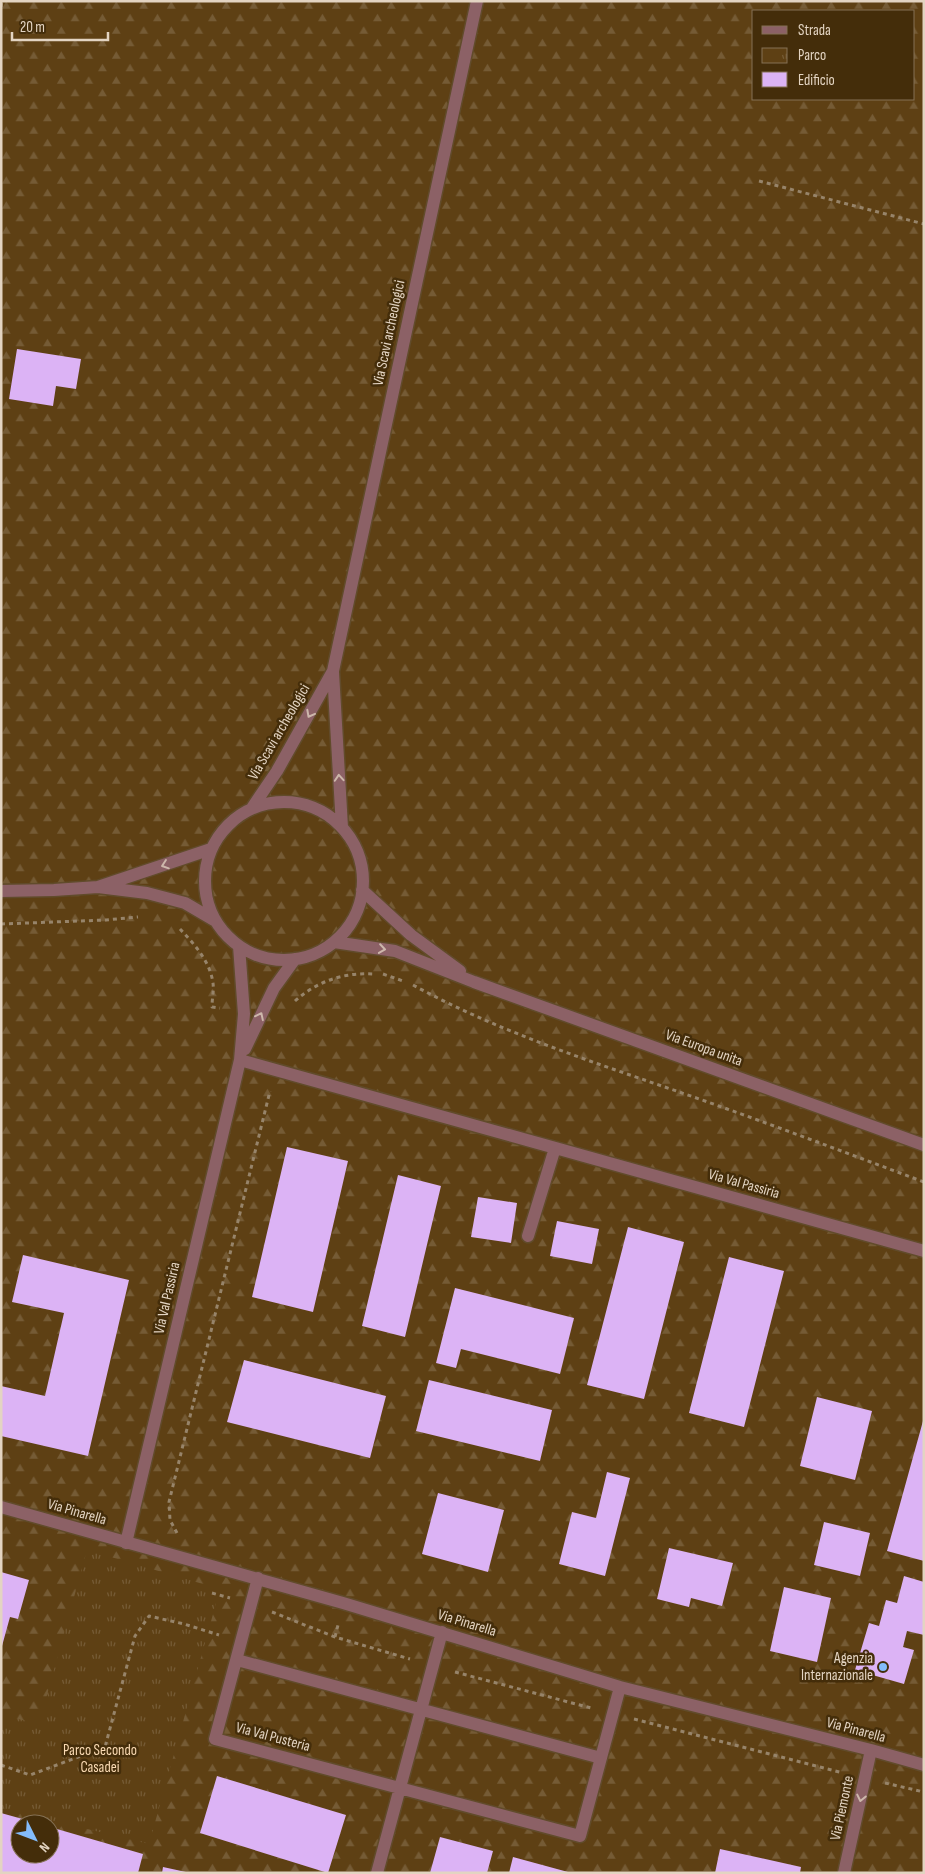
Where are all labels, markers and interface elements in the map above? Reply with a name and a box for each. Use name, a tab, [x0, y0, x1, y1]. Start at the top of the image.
scale bar	[12, 10, 109, 42]
legend	[752, 10, 915, 100]
text: 20 m	[20, 18, 45, 37]
text: Strada	[798, 21, 831, 40]
text: Parco	[798, 46, 826, 65]
text: Edificio	[798, 71, 835, 90]
street label: Via Scavi archeologici	[369, 278, 410, 388]
street label: Via Scavi archeologici	[244, 680, 314, 783]
one-way arrow	[306, 709, 316, 718]
one-way arrow	[334, 774, 345, 782]
one-way arrow	[161, 859, 169, 869]
one-way arrow	[379, 943, 387, 954]
one-way arrow	[253, 1012, 263, 1021]
street label: Via Europa unita	[663, 1025, 745, 1071]
street label: Via Val Passiria	[706, 1165, 782, 1203]
street label: Via Val Passiria	[150, 1260, 185, 1336]
street label: Via Pinarella	[45, 1495, 109, 1530]
street label: Via Pinarella	[435, 1605, 499, 1641]
place label: Agenzia Internazionale	[801, 1649, 873, 1685]
marker: Agenzia Internazionale	[877, 1661, 889, 1673]
street label: Via Pinarella	[824, 1713, 888, 1747]
street label: Via Val Pusteria	[234, 1718, 313, 1756]
park label: Parco Secondo Casadei	[63, 1741, 137, 1777]
street label: Via Piemonte	[826, 1774, 858, 1842]
one-way arrow	[856, 1793, 866, 1802]
north arrow	[10, 1814, 60, 1864]
text: N	[35, 1839, 53, 1856]

